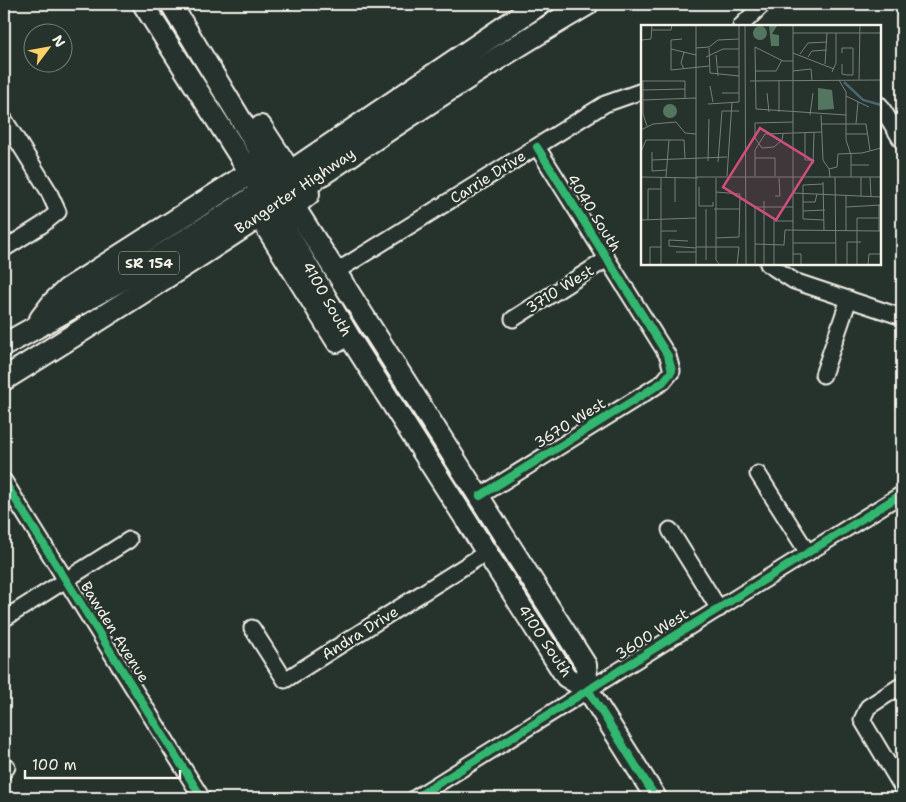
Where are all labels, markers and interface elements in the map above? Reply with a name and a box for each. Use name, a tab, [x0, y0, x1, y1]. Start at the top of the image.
north arrow	[22, 22, 72, 72]
inset map	[641, 25, 881, 265]
text: N	[48, 32, 70, 51]
street label: Bangerter Highway	[231, 143, 359, 239]
street label: Carrie Drive	[446, 146, 530, 208]
street label: 4040 South	[562, 170, 626, 256]
road number: SR 154	[119, 252, 179, 274]
street label: 4100 South	[298, 258, 356, 340]
street label: 3710 West	[522, 260, 598, 318]
street label: 3670 West	[531, 393, 609, 453]
street label: Bawden Avenue	[76, 578, 154, 686]
street label: 4100 South	[513, 601, 577, 681]
street label: Andra Drive	[318, 602, 402, 664]
street label: 3600 West	[612, 604, 692, 664]
scale bar	[25, 747, 180, 779]
text: 100 m	[32, 755, 77, 775]

